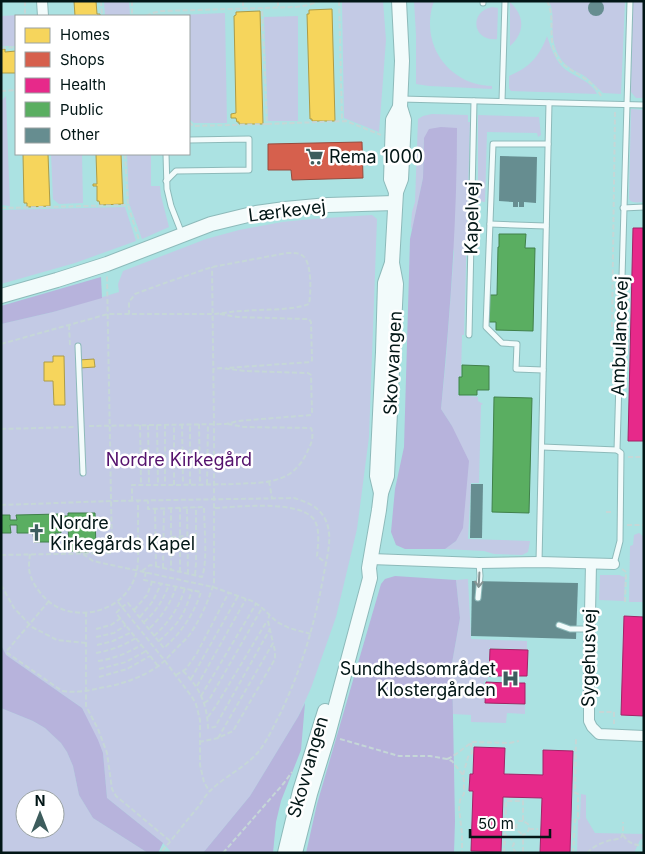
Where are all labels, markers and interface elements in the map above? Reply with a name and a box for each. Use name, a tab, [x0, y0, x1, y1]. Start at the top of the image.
legend	[15, 15, 190, 155]
text: Homes	[60, 25, 110, 44]
text: Shops	[60, 50, 105, 69]
text: Health	[60, 75, 106, 94]
text: Public	[60, 100, 103, 119]
text: Other	[60, 125, 100, 144]
place label: Rema 1000	[329, 146, 423, 167]
supermarket icon: Rema 1000	[305, 147, 325, 167]
street label: Kapelvej	[460, 181, 483, 255]
street label: Lærkevej	[247, 195, 327, 226]
street label: Ambulancevej	[607, 276, 632, 396]
street label: Skovvangen	[379, 310, 406, 416]
park label: Nordre Kirkegård	[106, 449, 252, 470]
place label: Nordre Kirkegårds Kapel	[50, 512, 195, 554]
church icon: Nordre Kirkegårds Kapel	[26, 523, 46, 543]
one-way arrow	[475, 572, 484, 588]
street label: Sygehusvej	[577, 609, 600, 707]
place label: Sundhedsområdet Klostergården	[340, 658, 496, 700]
hospital icon: Sundhedsområdet Klostergården	[500, 669, 520, 689]
street label: Skovvangen	[283, 714, 332, 820]
north arrow	[15, 789, 65, 839]
text: N	[35, 792, 45, 809]
scale bar	[470, 806, 550, 838]
text: 50 m	[478, 814, 514, 833]

